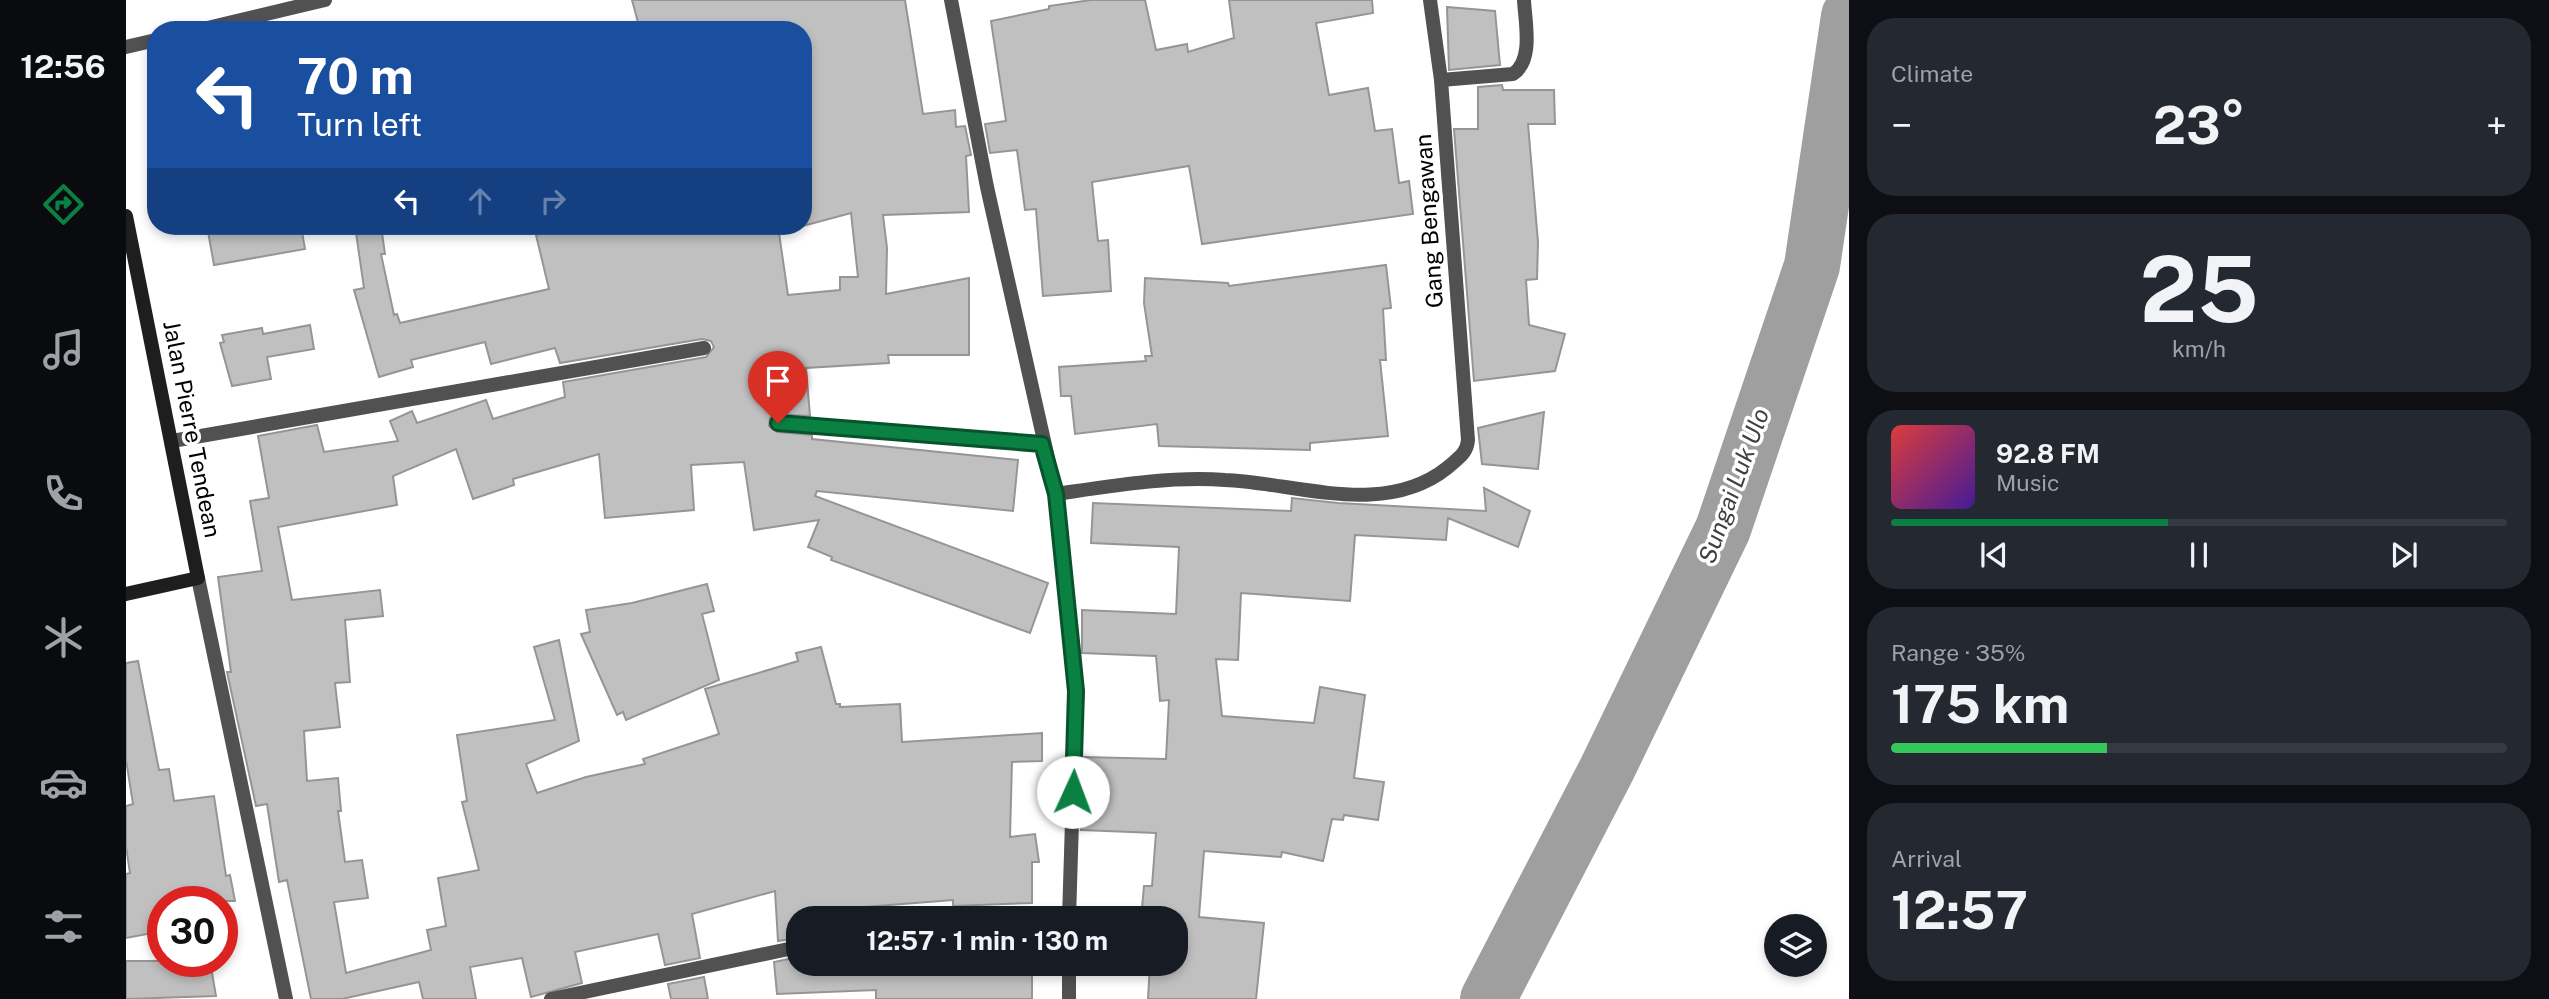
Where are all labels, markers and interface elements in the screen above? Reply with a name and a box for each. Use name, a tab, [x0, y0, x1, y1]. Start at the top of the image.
text: 70 m	[297, 47, 414, 105]
text: 12:56	[20, 48, 106, 85]
icon: left	[182, 49, 273, 140]
text: Climate	[1891, 60, 1973, 87]
text: 23°	[2153, 95, 2245, 156]
text: −	[1891, 103, 1912, 148]
text: +	[2486, 103, 2507, 148]
text: Turn left	[297, 106, 422, 143]
street label: Gang Bengawan	[1409, 133, 1448, 309]
icon: directions	[39, 180, 88, 229]
icon: left	[388, 182, 426, 220]
icon: ahead	[461, 182, 499, 220]
icon: right	[534, 182, 572, 220]
text: 25	[2139, 236, 2259, 342]
street label: Jalan Pierre Tendean	[158, 318, 227, 540]
icon: music	[39, 325, 88, 374]
text: km/h	[2172, 335, 2226, 362]
pin	[748, 351, 808, 423]
icon: arrive	[759, 362, 797, 400]
water label: Sungai Luk Ulo	[1692, 404, 1774, 567]
text: 92.8 FM	[1996, 438, 2100, 469]
icon: phone	[39, 469, 88, 518]
text: Music	[1996, 469, 2060, 496]
icon: previous	[1975, 536, 2013, 574]
icon: pause	[2180, 536, 2218, 574]
icon: next	[2385, 536, 2423, 574]
icon: climate	[39, 613, 88, 662]
text: Range · 35%	[1891, 639, 2025, 666]
text: 175 km	[1891, 674, 2069, 735]
position arrow	[1036, 755, 1110, 829]
icon: car	[39, 758, 88, 807]
text: Arrival	[1891, 845, 1962, 872]
text: 12:57	[1891, 880, 2028, 941]
speed limit sign: 30	[147, 886, 238, 977]
icon: filters	[39, 902, 88, 951]
map controls	[1764, 914, 1827, 977]
button: layers	[1764, 914, 1827, 977]
text: 12:57 · 1 min · 130 m	[866, 925, 1108, 956]

